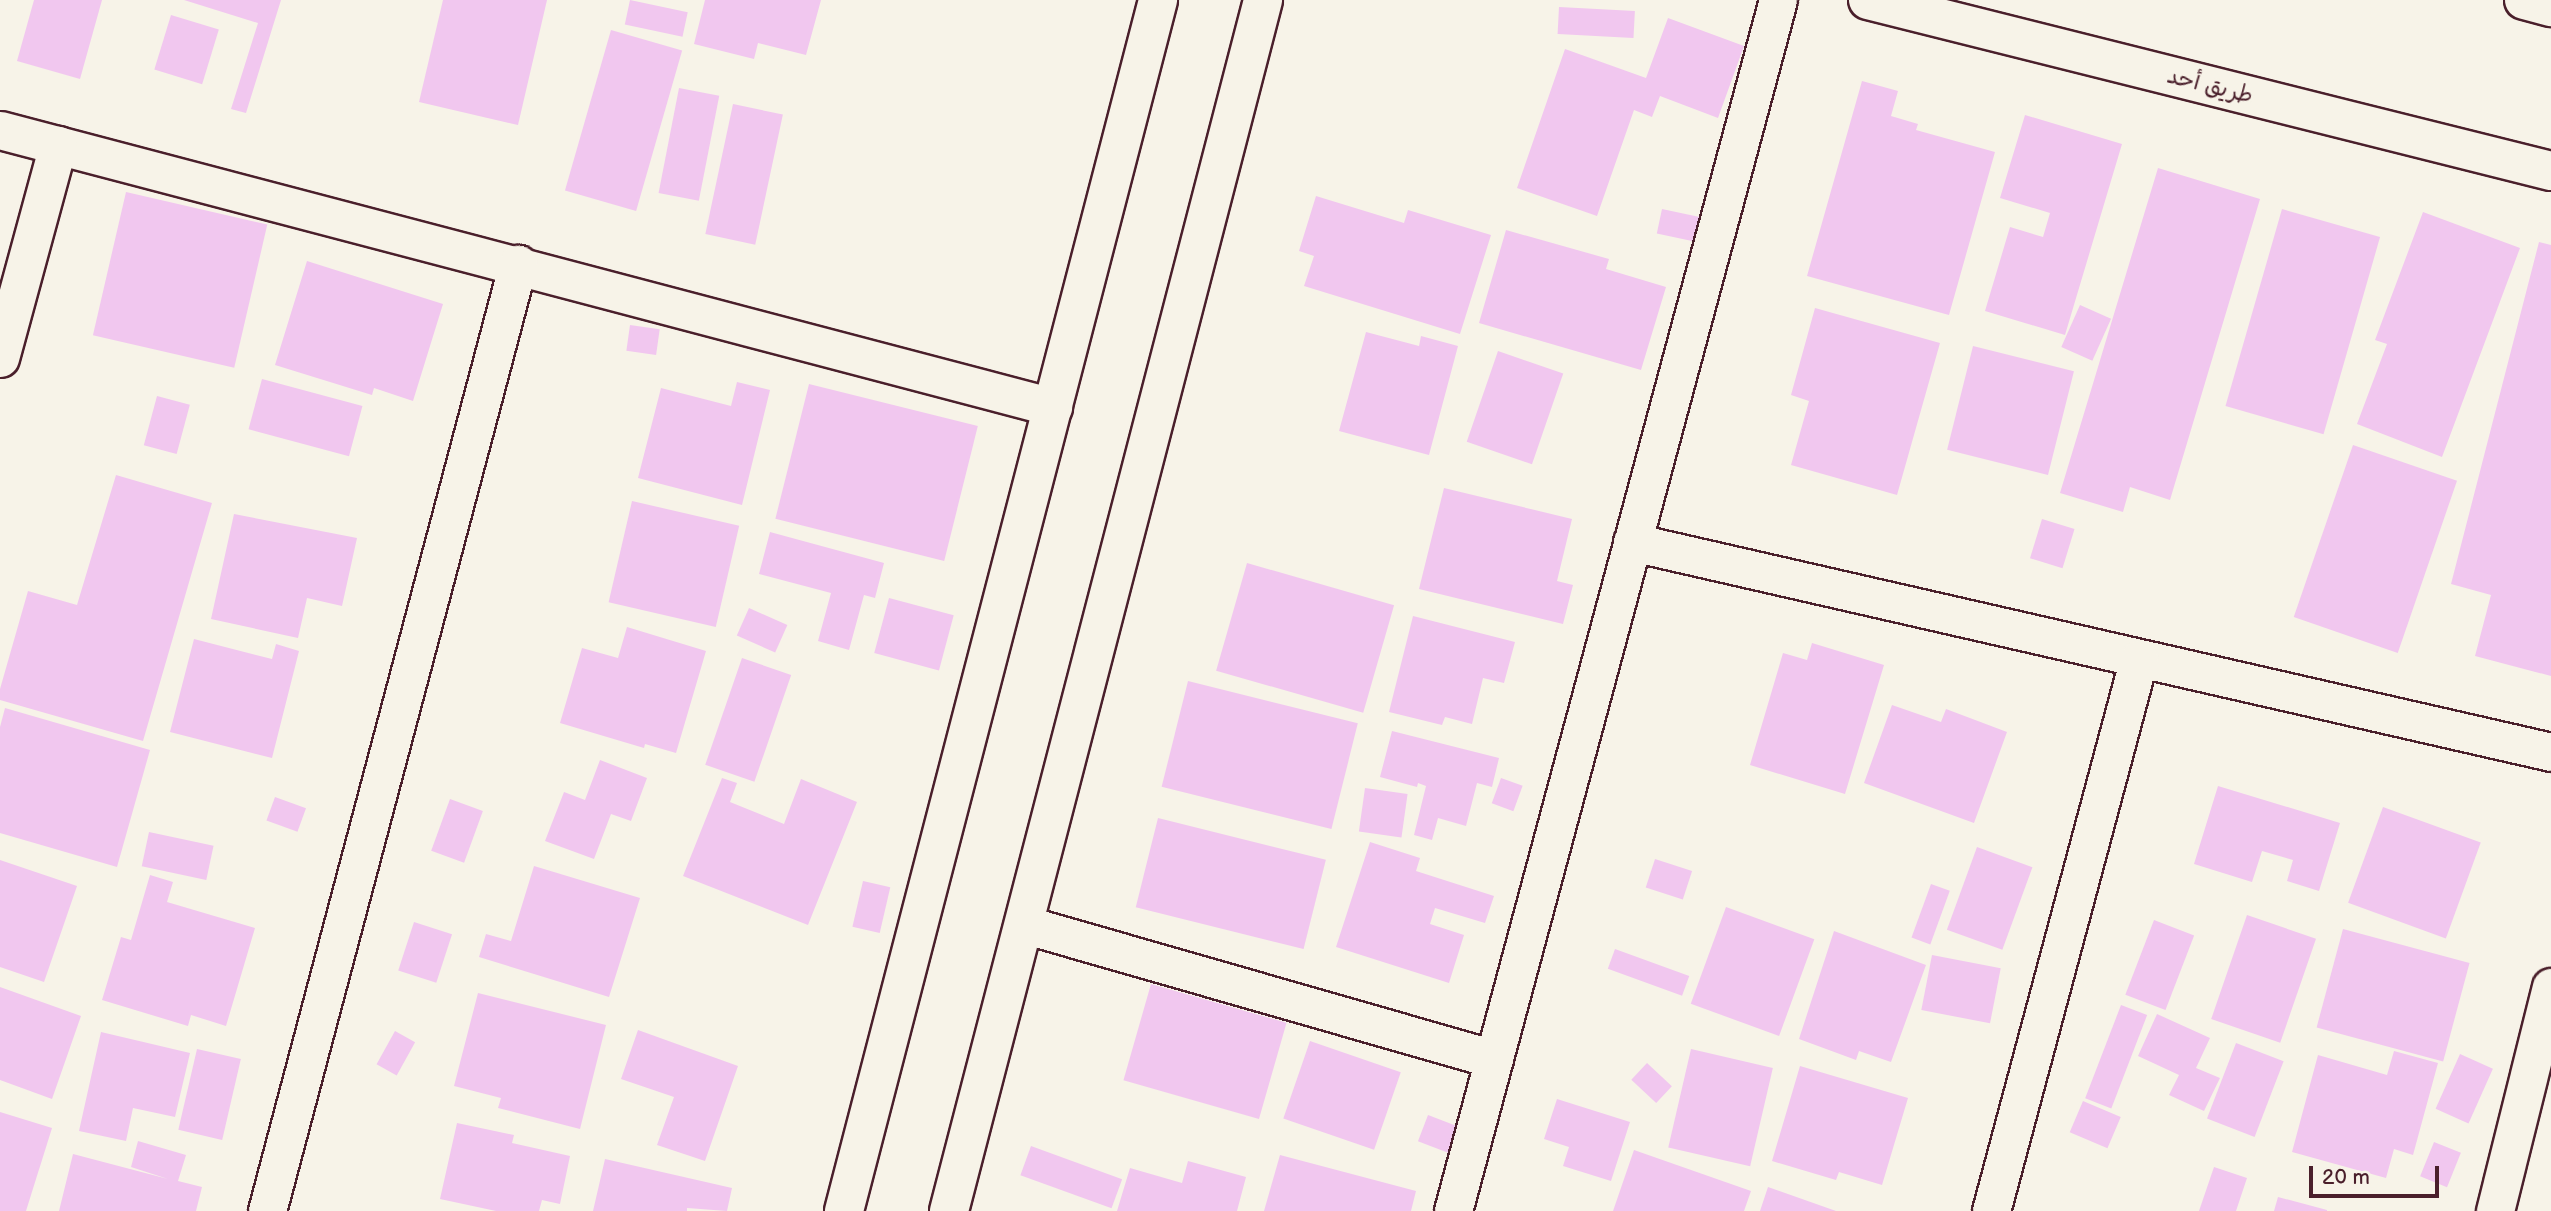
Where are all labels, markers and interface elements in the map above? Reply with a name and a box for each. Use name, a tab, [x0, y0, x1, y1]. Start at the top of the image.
street label: طريق أحد	[2164, 62, 2256, 110]
scale bar	[2313, 1152, 2442, 1196]
text: 20 m	[2322, 1165, 2370, 1190]

